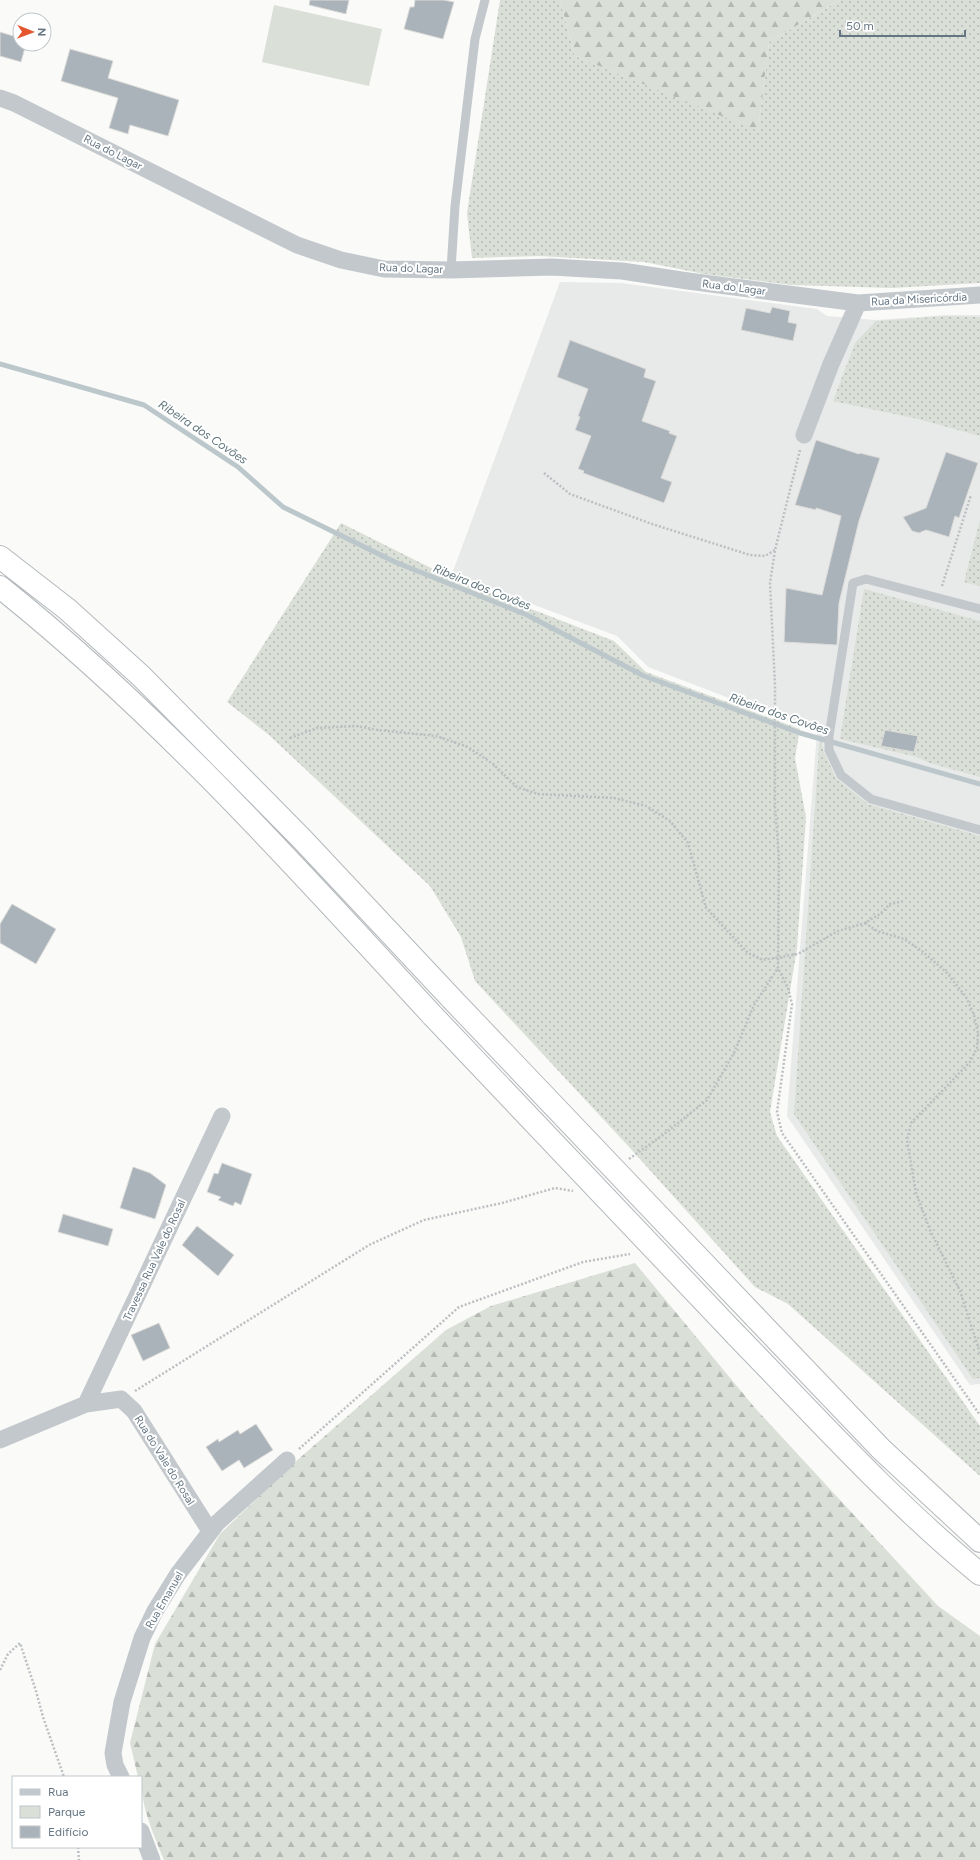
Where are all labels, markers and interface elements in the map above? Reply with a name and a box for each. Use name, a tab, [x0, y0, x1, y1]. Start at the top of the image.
north arrow	[12, 12, 52, 52]
scale bar	[840, 12, 965, 38]
text: 50 m	[846, 19, 874, 33]
text: N	[35, 28, 48, 37]
street label: Rua do Lagar	[81, 132, 144, 173]
street label: Rua do Lagar	[379, 261, 443, 276]
street label: Rua do Lagar	[701, 277, 767, 298]
street label: Rua da Misericórdia	[871, 290, 967, 309]
water label: Ribeira dos Covões	[156, 397, 250, 467]
water label: Ribeira dos Covões	[431, 561, 533, 613]
water label: Ribeira dos Covões	[727, 690, 831, 738]
street label: Travessa Rua Vale do Rosal	[121, 1198, 188, 1323]
street label: Rua do Vale do Rosal	[132, 1413, 197, 1507]
street label: Rua Emanuel	[143, 1569, 186, 1631]
legend	[12, 1776, 142, 1848]
text: Rua	[48, 1785, 68, 1799]
text: Parque	[48, 1805, 86, 1819]
text: Edifício	[48, 1825, 88, 1839]

